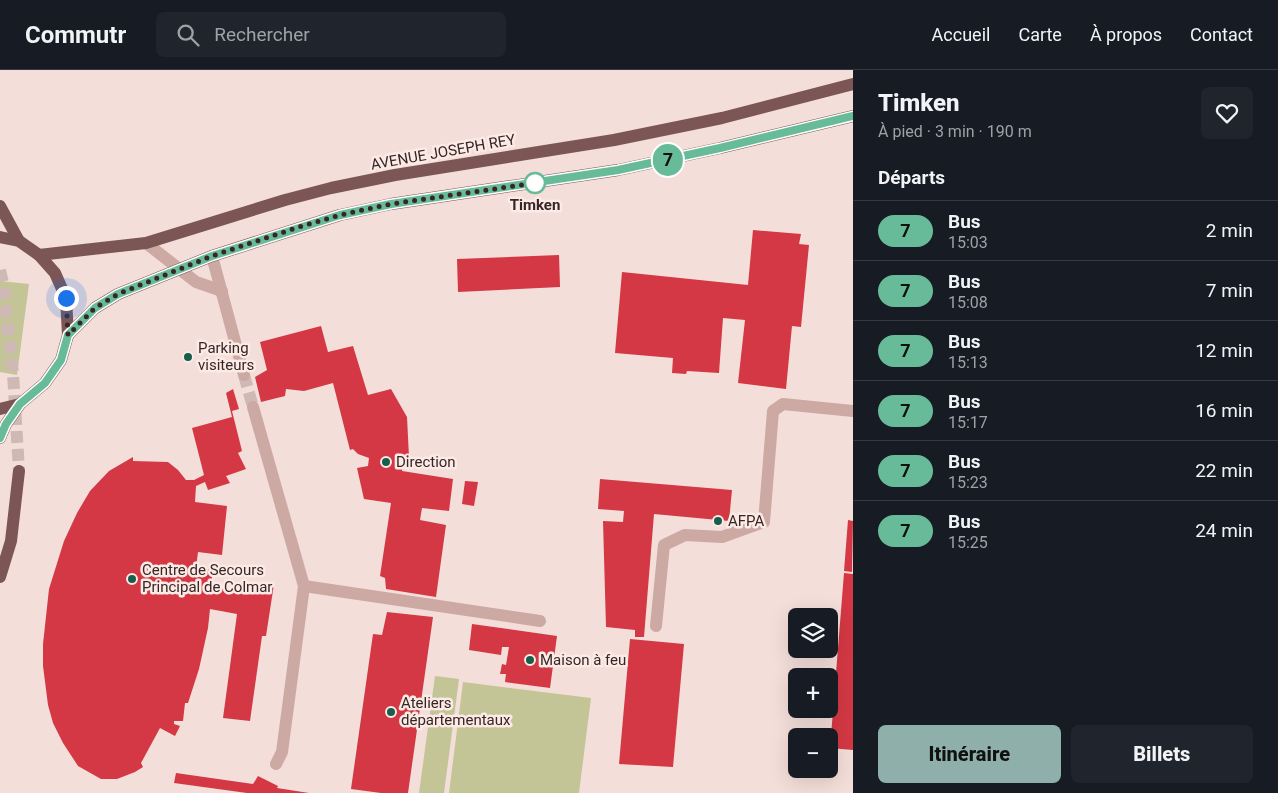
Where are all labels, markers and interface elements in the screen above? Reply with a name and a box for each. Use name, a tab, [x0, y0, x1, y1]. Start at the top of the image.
search box	[156, 12, 506, 57]
text: Commutr	[25, 21, 126, 49]
icon: search	[174, 21, 202, 49]
text: Rechercher	[214, 23, 310, 46]
text: Accueil	[932, 24, 990, 45]
text: Carte	[1018, 24, 1062, 45]
text: À propos	[1090, 24, 1162, 45]
text: Contact	[1190, 24, 1253, 45]
button: heart	[1201, 87, 1253, 139]
text: Timken	[878, 89, 959, 117]
text: À pied · 3 min · 190 m	[878, 122, 1032, 141]
street label: AVENUE JOSEPH REY	[369, 130, 517, 174]
line badge: 7	[652, 144, 684, 176]
text: 7	[663, 149, 673, 170]
text: Départs	[878, 166, 945, 189]
marker: Timken	[524, 172, 546, 194]
place label: Timken	[510, 196, 560, 214]
text: Bus	[948, 210, 981, 233]
text: 2 min	[1206, 219, 1253, 242]
text: 7	[900, 220, 911, 241]
text: 15:03	[948, 233, 988, 252]
text: Bus	[948, 270, 981, 293]
text: 7 min	[1206, 279, 1253, 302]
text: 7	[900, 280, 911, 301]
your location	[54, 286, 79, 311]
text: 15:08	[948, 293, 988, 312]
text: Bus	[948, 330, 981, 353]
place label: Parking visiteurs	[198, 339, 254, 374]
text: 12 min	[1195, 339, 1253, 362]
text: 7	[900, 340, 911, 361]
marker: Parking visiteurs	[182, 351, 194, 363]
text: 15:13	[948, 353, 988, 372]
text: Bus	[948, 390, 981, 413]
text: 16 min	[1195, 399, 1253, 422]
text: 7	[900, 400, 911, 421]
text: 15:17	[948, 413, 988, 432]
text: Bus	[948, 450, 981, 473]
place label: Direction	[396, 453, 456, 471]
marker: Direction	[380, 456, 392, 468]
text: 22 min	[1195, 459, 1253, 482]
text: 7	[900, 460, 911, 481]
text: 15:23	[948, 473, 988, 492]
text: Bus	[948, 510, 981, 533]
place label: AFPA	[728, 512, 765, 530]
marker: AFPA	[712, 515, 724, 527]
text: 24 min	[1195, 519, 1253, 542]
text: 7	[900, 520, 911, 541]
text: 15:25	[948, 533, 988, 552]
place label: Centre de Secours Principal de Colmar	[142, 561, 272, 596]
marker: Centre de Secours Principal de Colmar	[126, 573, 138, 585]
map controls	[788, 608, 838, 778]
button: layers	[788, 608, 838, 658]
place label: Maison à feu	[540, 651, 626, 669]
marker: Maison à feu	[524, 654, 536, 666]
button: +	[788, 668, 838, 718]
place label: Ateliers départementaux	[401, 694, 511, 729]
marker: Ateliers départementaux	[385, 706, 397, 718]
button: Itinéraire	[878, 725, 1061, 783]
button: Billets	[1071, 725, 1253, 783]
button: −	[788, 728, 838, 778]

